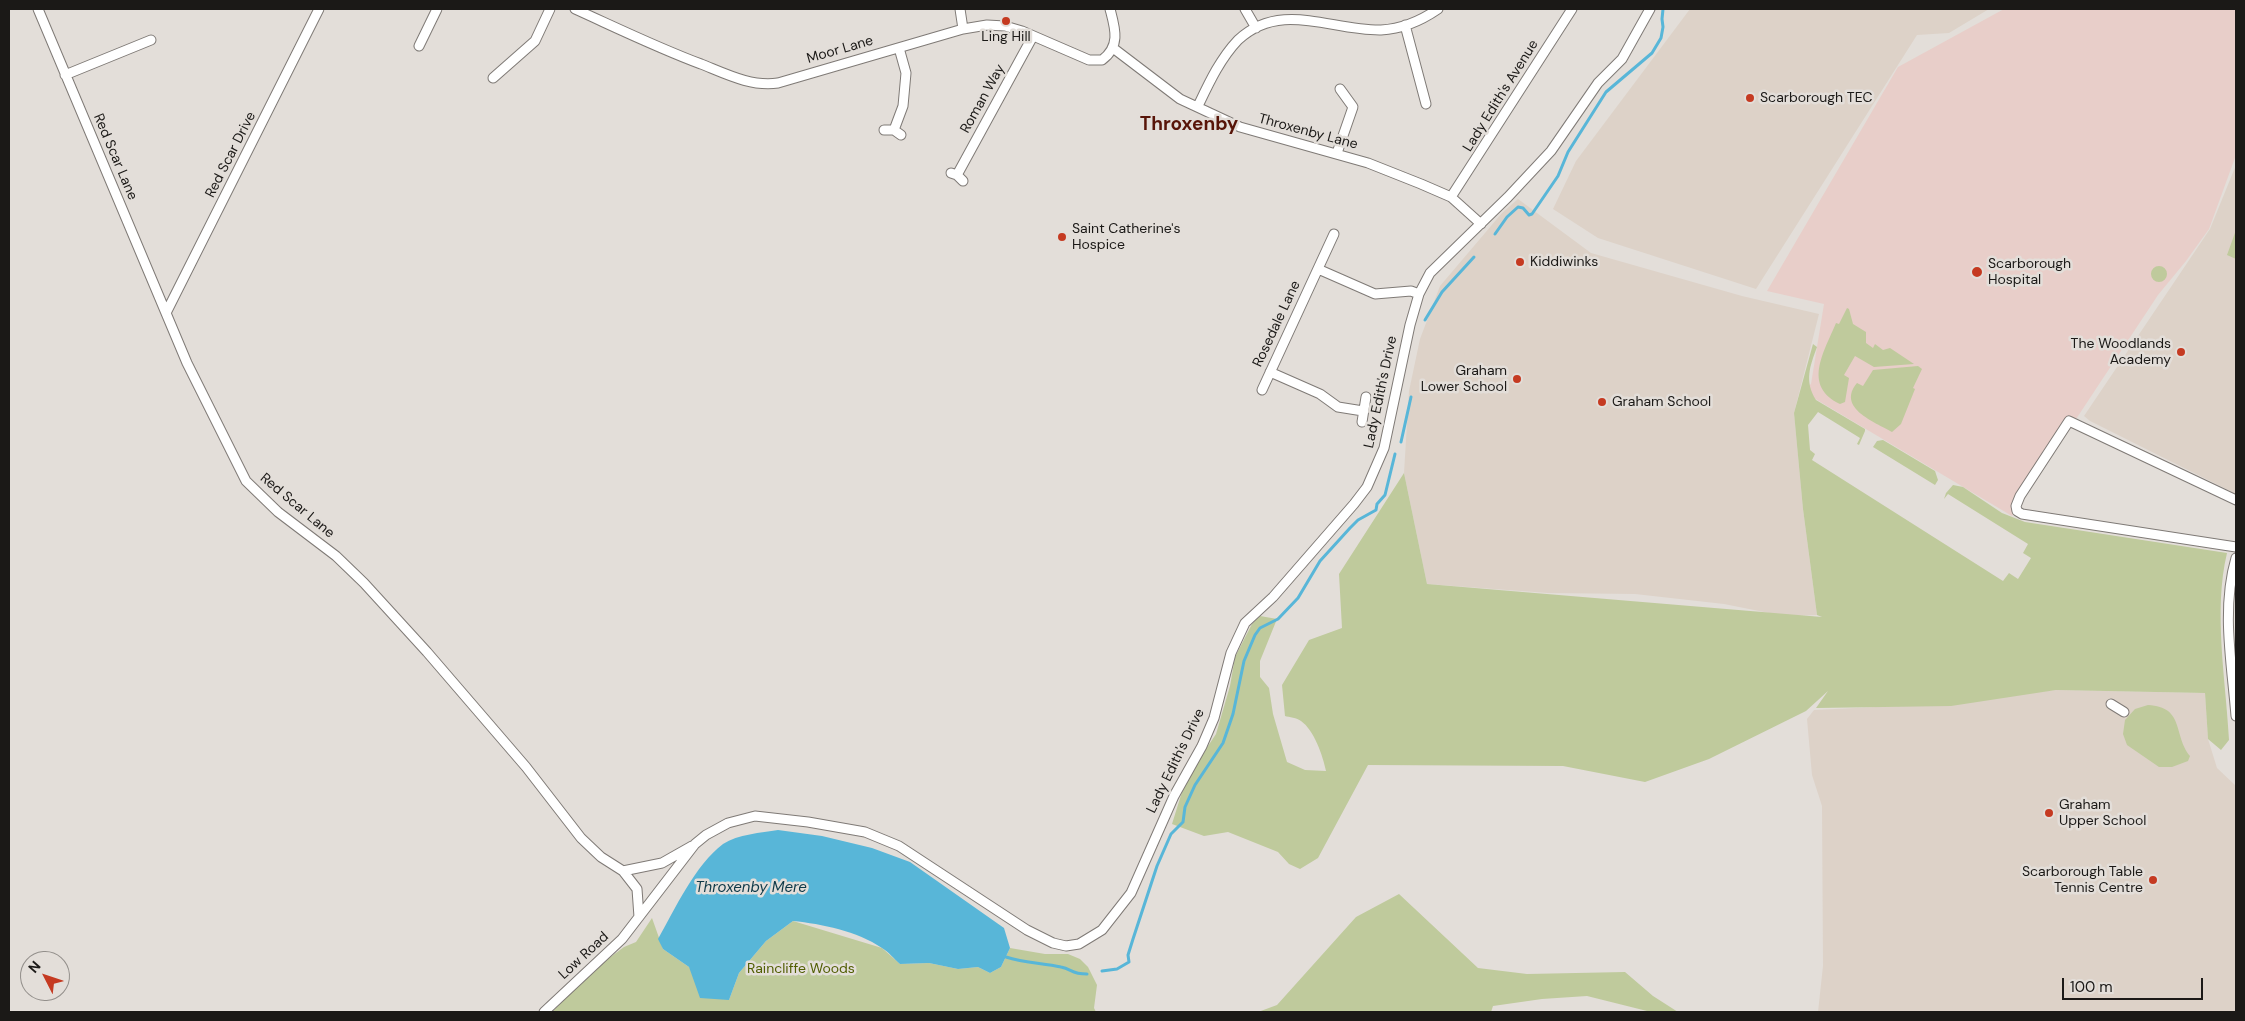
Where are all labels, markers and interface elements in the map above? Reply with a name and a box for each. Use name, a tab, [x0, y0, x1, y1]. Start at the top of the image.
marker: Ling Hill	[1000, 15, 1012, 27]
place label: Ling Hill	[981, 29, 1031, 45]
street label: Moor Lane	[805, 33, 875, 67]
street label: Lady Edith's Avenue	[1460, 37, 1542, 155]
street label: Roman Way	[957, 62, 1009, 136]
place label: Scarborough TEC	[1760, 90, 1873, 106]
marker: Scarborough TEC	[1744, 92, 1756, 104]
street label: Red Scar Drive	[202, 109, 260, 201]
street label: Red Scar Lane	[89, 111, 141, 203]
street label: Throxenby Lane	[1256, 111, 1360, 153]
district label: Throxenby	[1140, 114, 1238, 136]
place label: Saint Catherine's Hospice	[1072, 221, 1180, 253]
marker: Saint Catherine's Hospice	[1056, 231, 1068, 243]
place label: Kiddiwinks	[1530, 254, 1598, 270]
marker: Kiddiwinks	[1514, 256, 1526, 268]
place label: Scarborough Hospital	[1988, 256, 2071, 288]
marker: Scarborough Hospital	[1970, 265, 1984, 279]
street label: Rosedale Lane	[1250, 278, 1304, 370]
street label: Lady Edith's Drive	[1361, 334, 1401, 450]
place label: The Woodlands Academy	[2071, 336, 2171, 368]
marker: The Woodlands Academy	[2175, 346, 2187, 358]
place label: Graham Lower School	[1421, 363, 1507, 396]
marker: Graham Lower School	[1511, 373, 1523, 385]
place label: Graham School	[1612, 394, 1711, 410]
marker: Graham School	[1596, 396, 1608, 408]
street label: Red Scar Lane	[256, 470, 338, 542]
street label: Lady Edith's Drive	[1143, 706, 1209, 816]
place label: Graham Upper School	[2059, 797, 2146, 830]
marker: Graham Upper School	[2043, 807, 2055, 819]
place label: Scarborough Table Tennis Centre	[2022, 864, 2143, 896]
marker: Scarborough Table Tennis Centre	[2147, 874, 2159, 886]
water label: Throxenby Mere	[695, 879, 807, 897]
street label: Low Road	[556, 929, 612, 983]
north arrow	[20, 951, 70, 1001]
text: N	[24, 957, 45, 977]
park label: Raincliffe Woods	[747, 961, 855, 977]
scale bar	[2065, 968, 2206, 1000]
text: 100 m	[2070, 977, 2113, 997]

